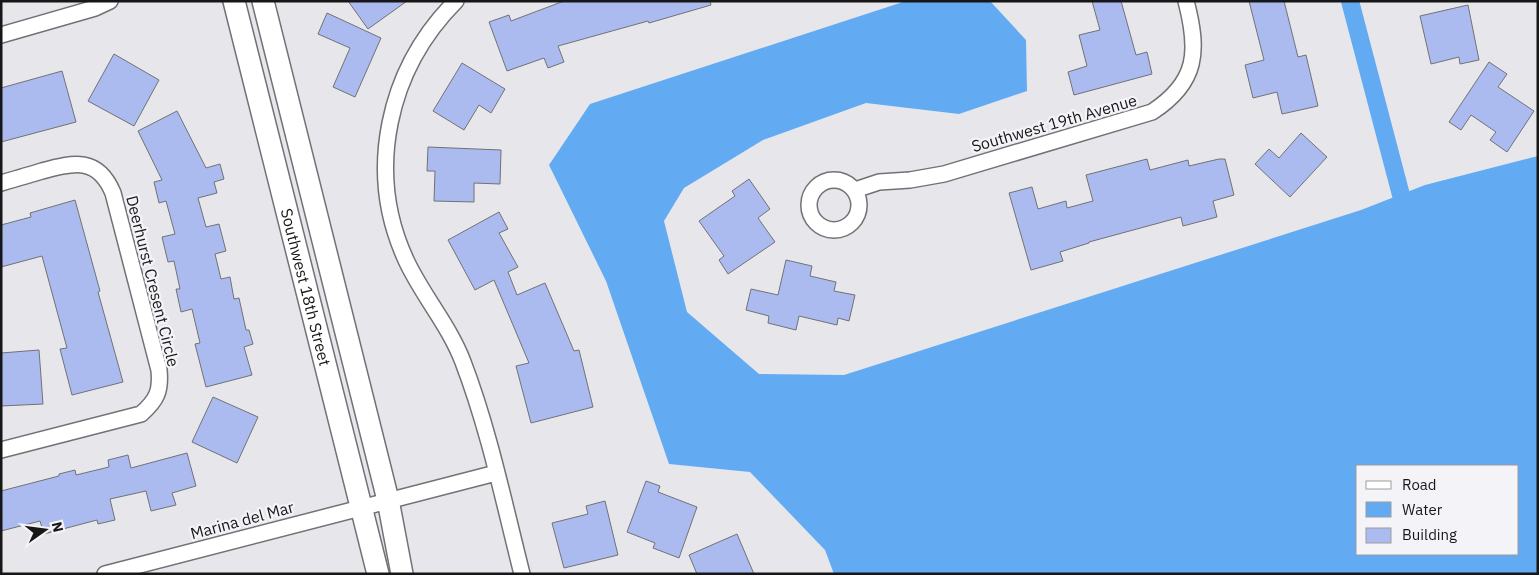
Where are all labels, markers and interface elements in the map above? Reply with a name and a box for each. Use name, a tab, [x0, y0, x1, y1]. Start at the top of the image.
street label: Southwest 19th Avenue	[969, 90, 1139, 156]
street label: Deerhurst Cresent Circle	[122, 193, 184, 369]
street label: Southwest 18th Street	[276, 206, 335, 368]
legend	[1356, 465, 1519, 555]
text: Road	[1402, 475, 1437, 494]
street label: Marina del Mar	[188, 497, 296, 543]
text: Water	[1402, 500, 1443, 519]
north arrow	[20, 505, 70, 555]
text: N	[48, 520, 68, 534]
text: Building	[1402, 525, 1457, 544]

